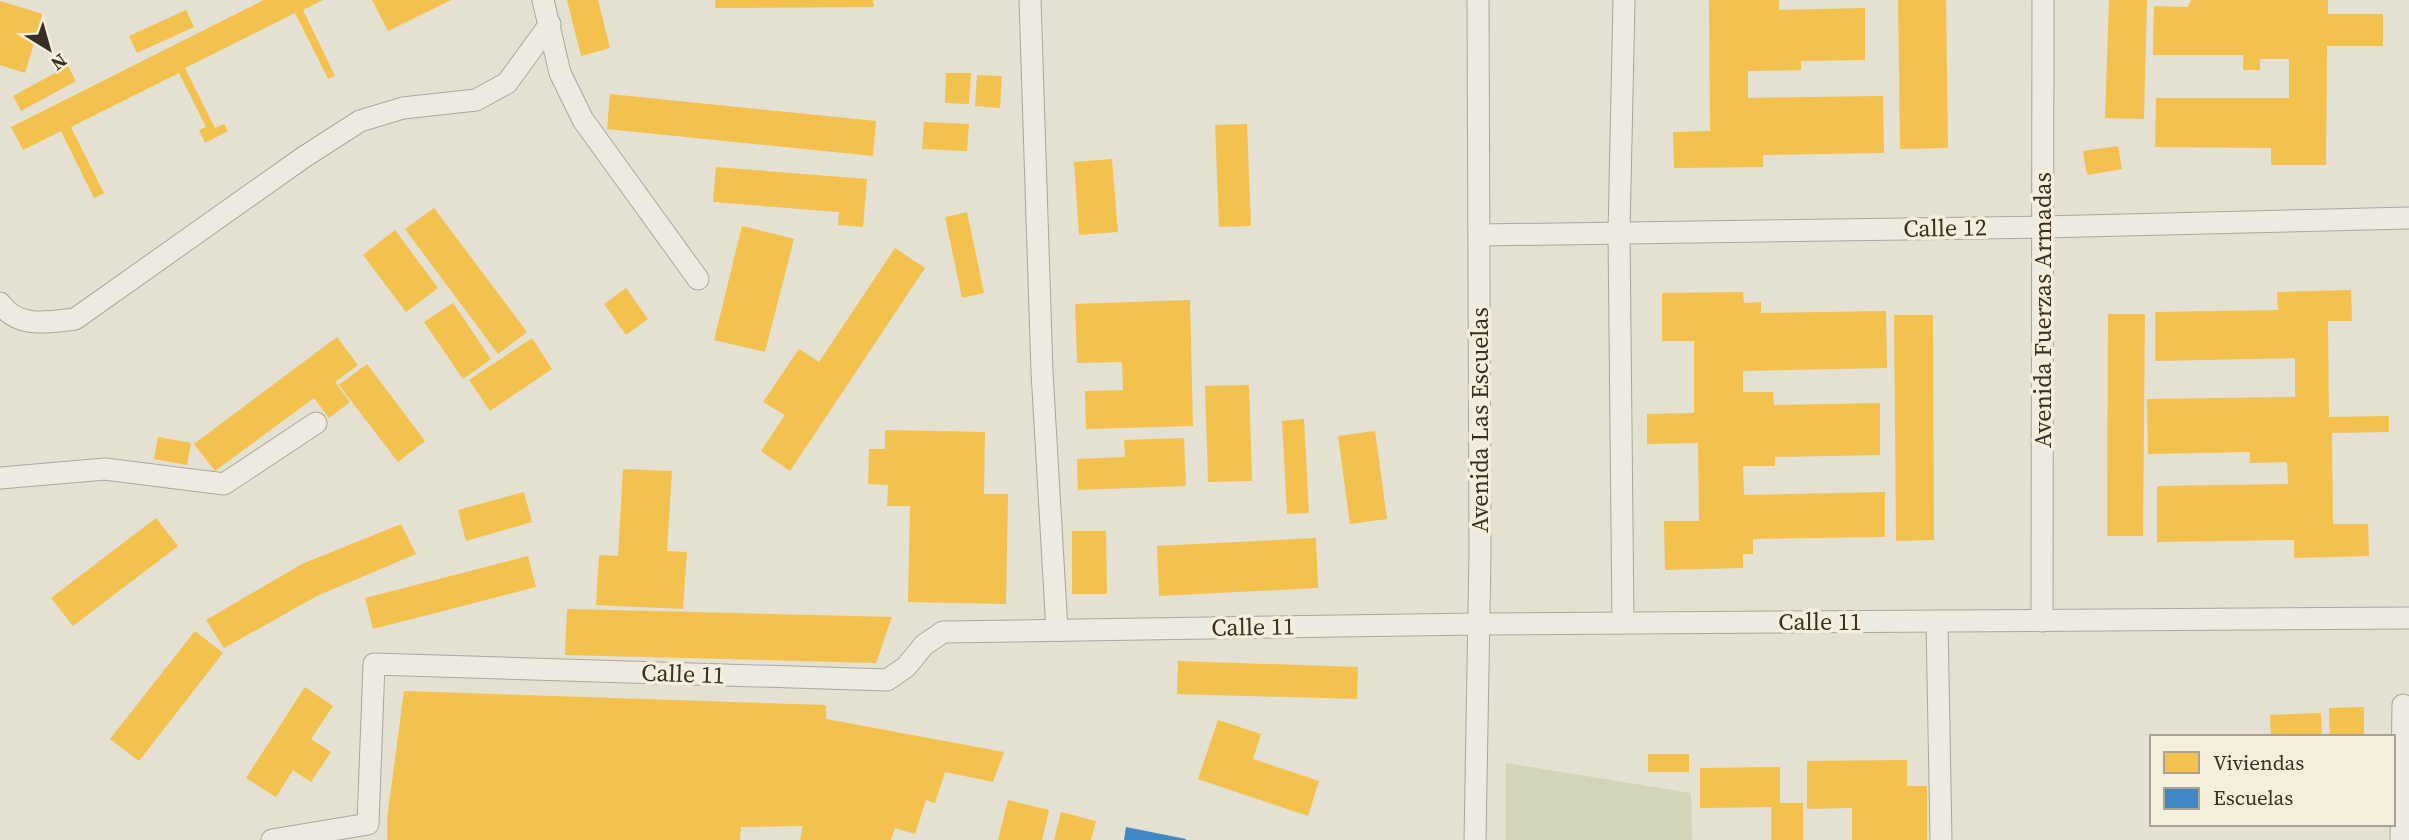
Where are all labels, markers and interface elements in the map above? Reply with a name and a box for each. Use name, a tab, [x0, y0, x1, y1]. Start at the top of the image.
north arrow	[14, 14, 84, 84]
text: N	[46, 48, 73, 77]
street label: Avenida Fuerzas Armadas	[2026, 172, 2059, 448]
street label: Calle 12	[1903, 210, 1987, 245]
street label: Avenida Las Escuelas	[1463, 307, 1496, 533]
street label: Calle 11	[1778, 605, 1862, 638]
street label: Calle 11	[1211, 609, 1295, 644]
street label: Calle 11	[641, 656, 725, 691]
legend	[2150, 735, 2395, 826]
text: Viviendas	[2213, 748, 2304, 777]
text: Escuelas	[2213, 783, 2293, 812]

